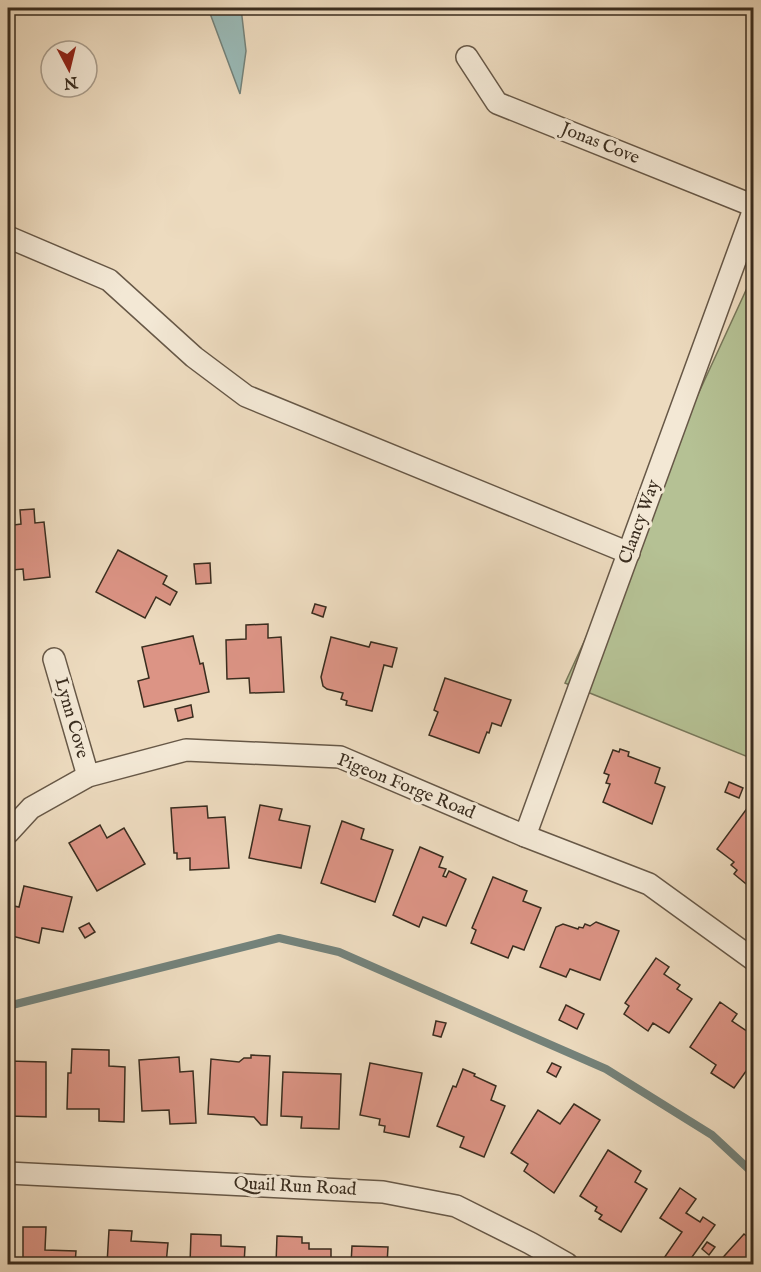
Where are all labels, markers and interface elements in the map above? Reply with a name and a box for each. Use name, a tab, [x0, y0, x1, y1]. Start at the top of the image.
north arrow	[39, 39, 99, 99]
text: N	[62, 71, 80, 93]
street label: Jonas Cove	[556, 117, 643, 170]
street label: Clancy Way	[614, 477, 666, 567]
street label: Lynn Cove	[49, 675, 93, 761]
street label: Pigeon Forge Road	[334, 749, 479, 825]
street label: Quail Run Road	[233, 1172, 357, 1202]

